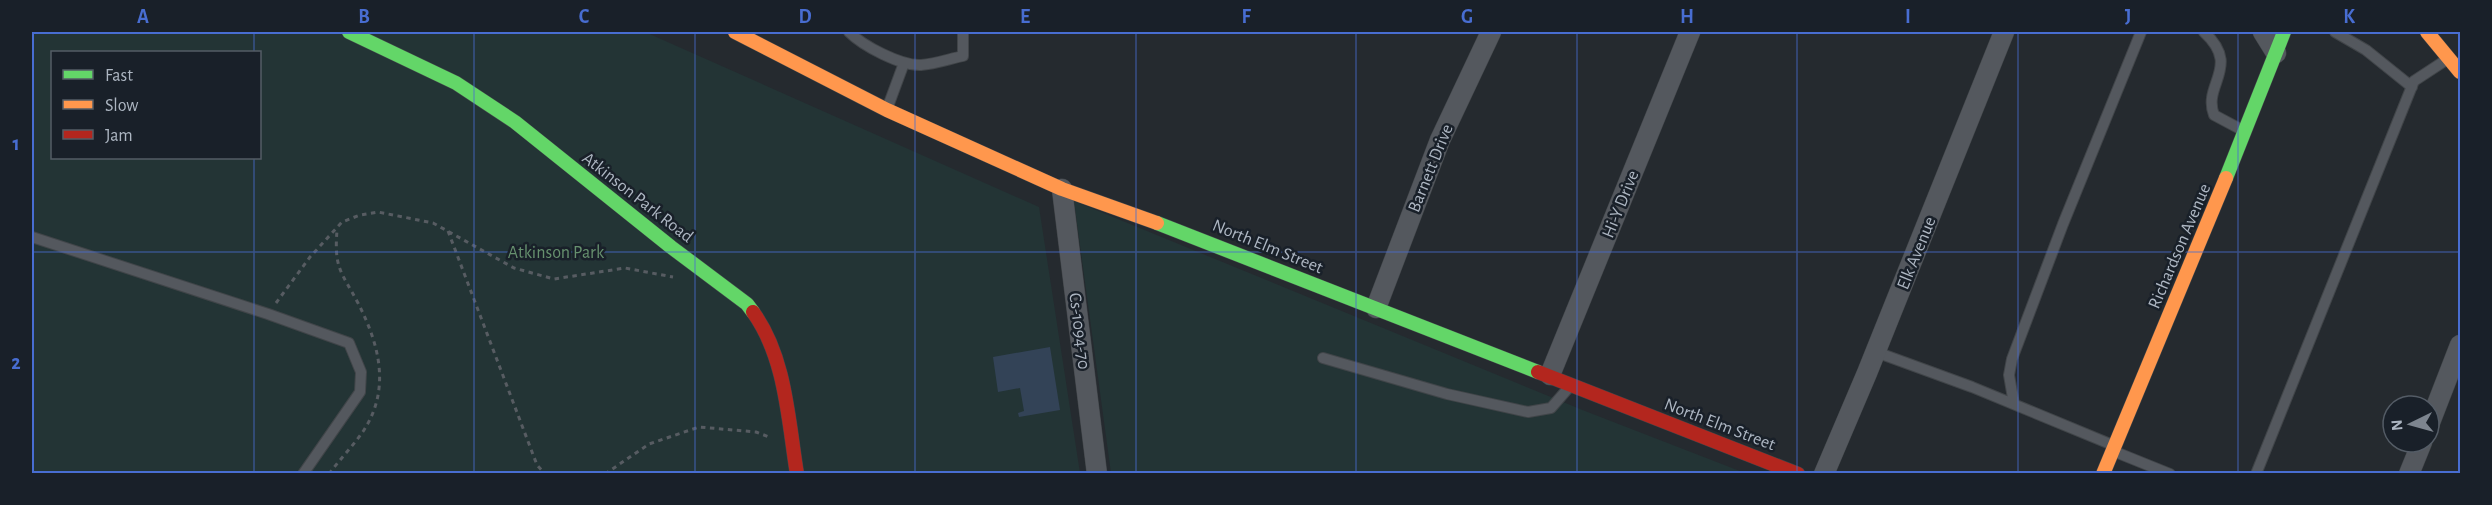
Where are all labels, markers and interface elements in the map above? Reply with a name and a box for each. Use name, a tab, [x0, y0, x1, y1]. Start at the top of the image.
text: A	[137, 7, 149, 27]
text: B	[358, 7, 370, 27]
text: C	[579, 7, 590, 27]
text: D	[798, 7, 812, 27]
text: E	[1020, 7, 1030, 27]
text: F	[1241, 7, 1251, 27]
text: G	[1461, 7, 1473, 27]
text: H	[1680, 7, 1694, 27]
text: I	[1905, 7, 1911, 27]
text: J	[2125, 7, 2131, 27]
text: K	[2343, 7, 2355, 27]
legend	[51, 51, 261, 159]
text: Fast	[105, 67, 133, 85]
text: Slow	[105, 97, 138, 115]
street label: Barnett Drive	[1405, 122, 1457, 215]
text: Jam	[105, 127, 133, 145]
text: 1	[12, 134, 20, 154]
street label: Atkinson Park Road	[579, 149, 696, 246]
street label: Hi-Y Drive	[1599, 168, 1643, 241]
street label: Richardson Avenue	[2145, 181, 2214, 312]
street label: Elk Avenue	[1894, 214, 1940, 292]
street label: North Elm Street	[1210, 217, 1326, 277]
park label: Atkinson Park	[508, 244, 605, 262]
street label: Cs-1094-70	[1065, 292, 1093, 370]
text: 2	[11, 353, 21, 373]
north arrow	[2381, 394, 2441, 454]
street label: North Elm Street	[1662, 396, 1778, 454]
text: N	[2389, 419, 2406, 431]

